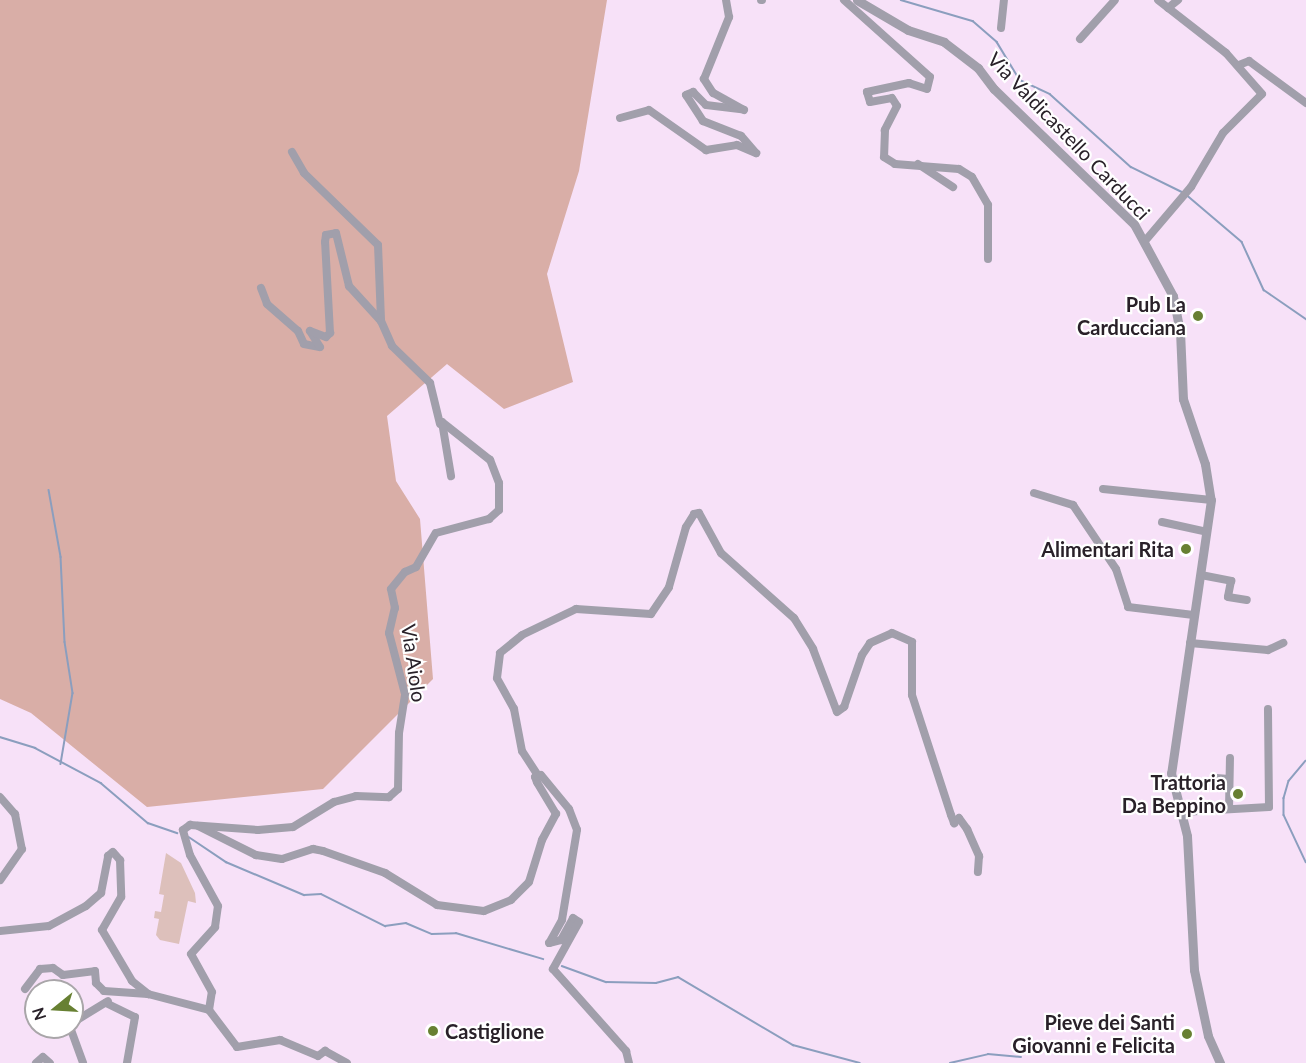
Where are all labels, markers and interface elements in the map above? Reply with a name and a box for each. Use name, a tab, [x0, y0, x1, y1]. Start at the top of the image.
street label: Via Valdicastello Carducci	[983, 47, 1155, 225]
place label: Pub La Carducciana	[1077, 292, 1186, 339]
marker: Pub La Carducciana	[1191, 309, 1205, 323]
place label: Alimentari Rita	[1041, 537, 1174, 561]
marker: Alimentari Rita	[1179, 542, 1193, 556]
street label: Via Aiolo	[397, 622, 431, 704]
place label: Trattoria Da Beppino	[1122, 771, 1226, 818]
marker: Trattoria Da Beppino	[1231, 787, 1245, 801]
north arrow	[24, 979, 84, 1039]
text: N	[27, 1005, 49, 1023]
place label: Pieve dei Santi Giovanni e Felicita	[1012, 1011, 1175, 1058]
place label: Castiglione	[445, 1019, 544, 1043]
marker: Castiglione	[426, 1024, 440, 1038]
marker: Pieve dei Santi Giovanni e Felicita	[1180, 1027, 1194, 1041]

